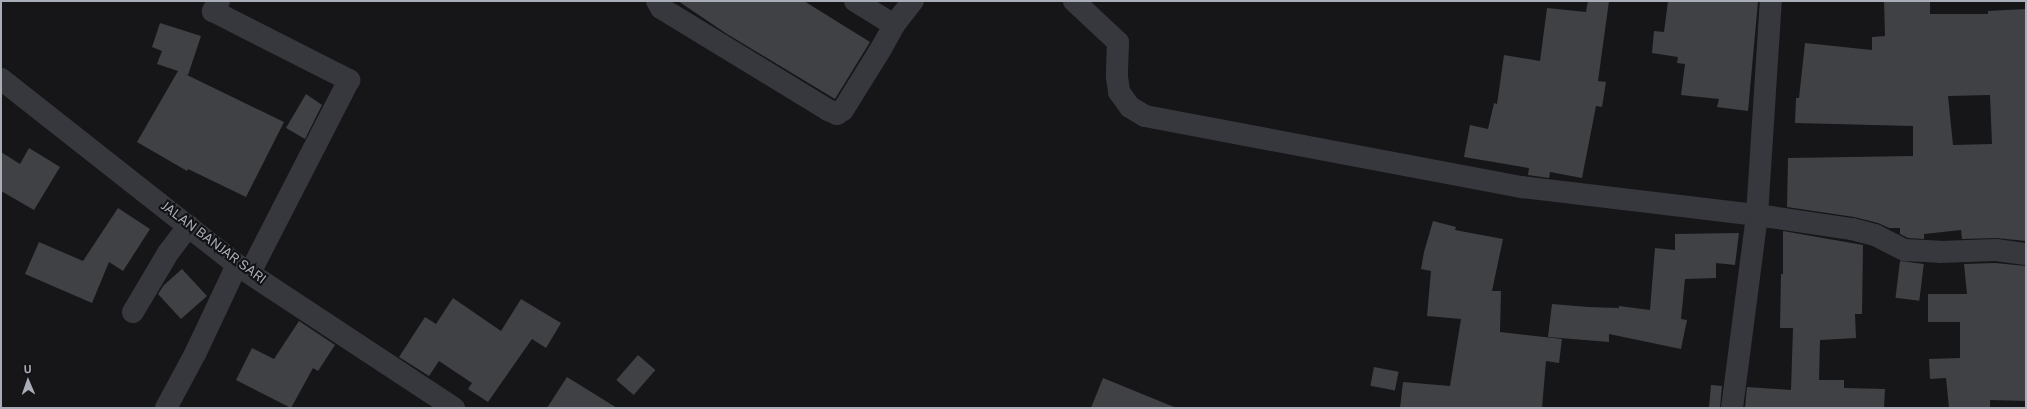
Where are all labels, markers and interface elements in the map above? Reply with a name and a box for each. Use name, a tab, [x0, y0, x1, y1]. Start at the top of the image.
street label: JALAN BANJAR SARI	[157, 198, 269, 288]
north arrow	[8, 361, 48, 401]
text: U	[23, 363, 32, 375]

